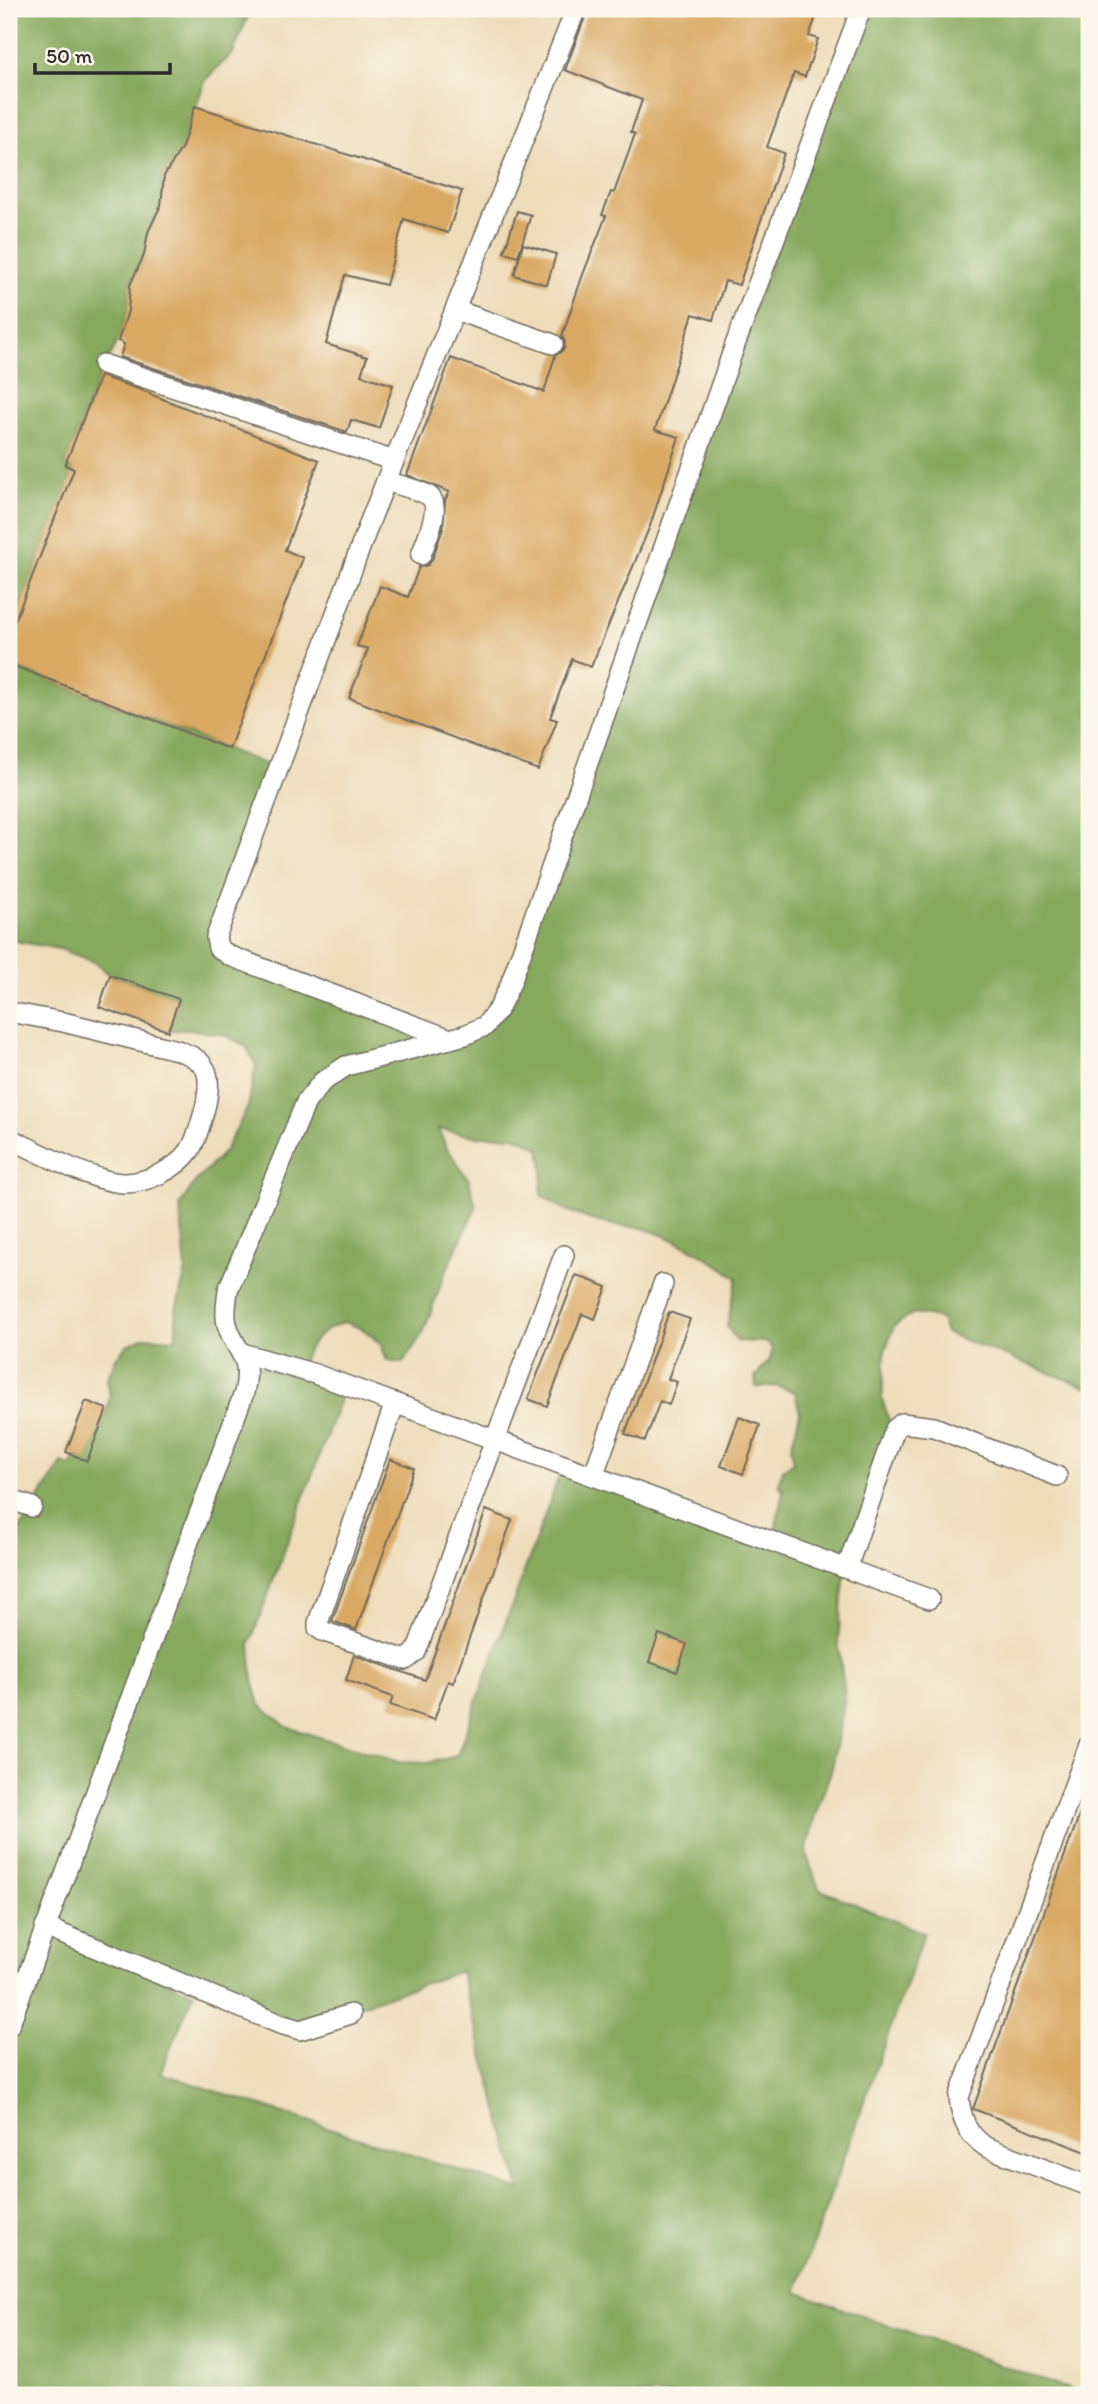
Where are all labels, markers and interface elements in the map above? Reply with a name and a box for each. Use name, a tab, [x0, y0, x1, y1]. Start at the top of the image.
scale bar	[35, 32, 170, 76]
text: 50 m	[46, 43, 93, 68]

